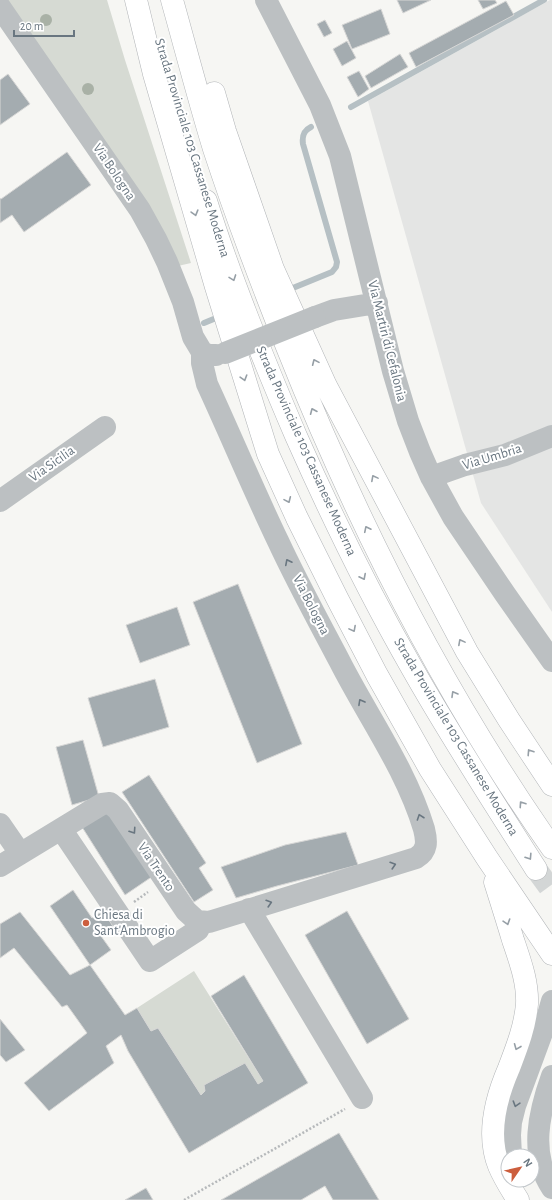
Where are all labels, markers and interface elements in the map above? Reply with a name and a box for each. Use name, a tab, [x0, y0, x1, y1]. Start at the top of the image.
scale bar	[14, 12, 74, 38]
text: 20 m	[20, 20, 43, 32]
street label: Strada Provinciale 103 Cassanese Moderna	[152, 37, 232, 260]
street label: Via Bologna	[90, 141, 138, 203]
one-way arrow	[190, 209, 199, 216]
one-way arrow	[228, 274, 236, 281]
street label: Via Martiri di Cefalonia	[365, 279, 409, 403]
street label: Strada Provinciale 103 Cassanese Moderna	[253, 344, 359, 559]
one-way arrow	[312, 359, 320, 367]
one-way arrow	[239, 374, 248, 381]
one-way arrow	[310, 407, 318, 414]
street label: Via Umbria	[461, 441, 524, 473]
street label: Via Sicilia	[27, 443, 78, 485]
one-way arrow	[371, 475, 379, 482]
one-way arrow	[283, 495, 291, 503]
one-way arrow	[364, 526, 372, 533]
one-way arrow	[285, 558, 293, 566]
one-way arrow	[358, 572, 366, 580]
street label: Via Bologna	[290, 573, 332, 638]
one-way arrow	[348, 624, 355, 632]
street label: Strada Provinciale 103 Cassanese Moderna	[391, 636, 521, 839]
one-way arrow	[459, 639, 466, 646]
one-way arrow	[451, 691, 458, 698]
one-way arrow	[359, 698, 366, 706]
one-way arrow	[528, 750, 535, 757]
one-way arrow	[519, 801, 527, 808]
one-way arrow	[416, 814, 425, 821]
one-way arrow	[128, 827, 135, 834]
street label: Via Trento	[135, 840, 177, 894]
one-way arrow	[524, 853, 531, 860]
one-way arrow	[390, 861, 397, 870]
one-way arrow	[266, 899, 273, 908]
place label: Chiesa di Sant'Ambrogio	[94, 908, 175, 938]
marker: Chiesa di Sant'Ambrogio	[81, 918, 91, 928]
one-way arrow	[503, 918, 511, 925]
one-way arrow	[514, 1043, 522, 1051]
one-way arrow	[512, 1100, 521, 1107]
north arrow	[500, 1148, 540, 1188]
text: N	[521, 1156, 535, 1169]

